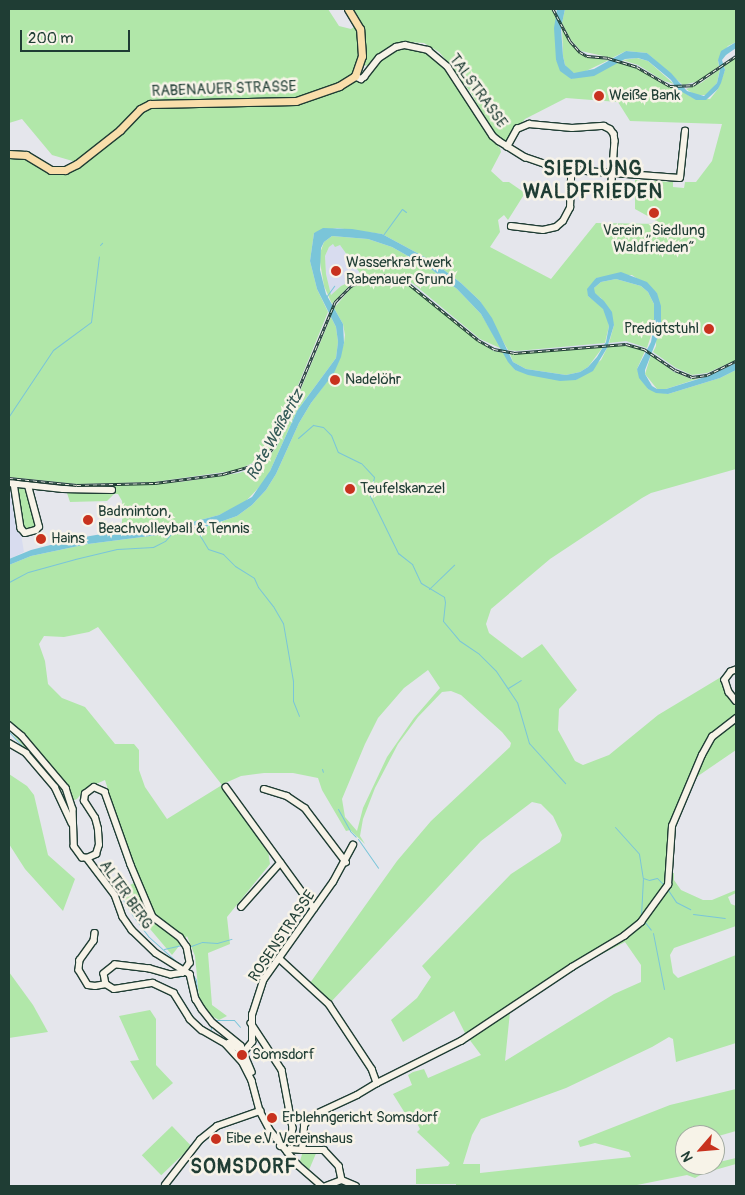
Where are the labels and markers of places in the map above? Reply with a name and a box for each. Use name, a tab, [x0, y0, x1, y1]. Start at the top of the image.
place label: Weiße Bank	[609, 87, 680, 105]
marker: Weiße Bank	[593, 90, 605, 102]
marker: Verein „Siedlung Waldfrieden“	[648, 207, 660, 219]
place label: Verein „Siedlung Waldfrieden“	[603, 221, 705, 256]
place label: Wasserkraftwerk Rabenauer Grund	[346, 253, 454, 288]
marker: Wasserkraftwerk Rabenauer Grund	[330, 265, 342, 277]
place label: Predigtstuhl	[624, 320, 699, 338]
marker: Predigtstuhl	[703, 323, 715, 335]
place label: Nadelöhr	[345, 371, 401, 389]
marker: Nadelöhr	[329, 374, 341, 386]
place label: Teufelskanzel	[360, 480, 445, 498]
marker: Teufelskanzel	[344, 483, 356, 495]
place label: Badminton, Beachvolleyball & Tennis	[98, 502, 250, 537]
marker: Badminton, Beachvolleyball & Tennis	[82, 514, 94, 526]
place label: Hains	[51, 530, 85, 548]
marker: Hains	[35, 533, 47, 545]
place label: Somsdorf	[252, 1046, 315, 1064]
marker: Somsdorf	[236, 1049, 248, 1061]
place label: Erblehngericht Somsdorf	[282, 1109, 439, 1127]
marker: Erblehngericht Somsdorf	[266, 1112, 278, 1124]
place label: Eibe e.V. Vereinshaus	[226, 1130, 353, 1148]
marker: Eibe e.V. Vereinshaus	[210, 1133, 222, 1145]

